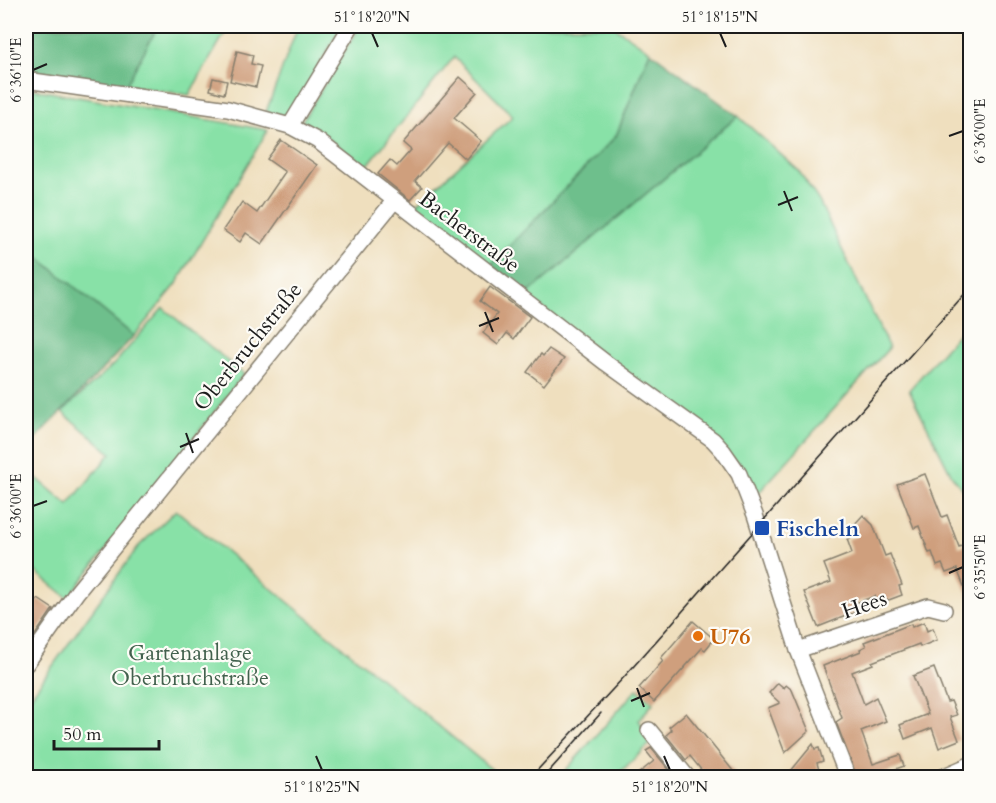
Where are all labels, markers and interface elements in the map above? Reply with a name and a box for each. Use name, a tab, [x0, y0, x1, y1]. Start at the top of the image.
text: 51°18'20"N	[334, 7, 410, 27]
text: 51°18'15"N	[682, 7, 758, 27]
text: 6°36'10"E	[6, 38, 26, 102]
text: 6°36'00"E	[970, 99, 990, 163]
street label: Bacherstraße	[413, 184, 526, 280]
street label: Oberbruchstraße	[186, 276, 309, 417]
text: 6°36'00"E	[6, 474, 26, 538]
place label: Fischeln	[776, 514, 859, 544]
marker: Fischeln	[753, 519, 771, 537]
text: 6°35'50"E	[970, 535, 990, 599]
street label: Hees	[838, 583, 891, 627]
place label: U76	[710, 622, 751, 652]
marker: U76	[691, 629, 705, 643]
park label: Gartenanlage Oberbruchstraße	[111, 638, 269, 693]
scale bar	[54, 713, 159, 751]
text: 50 m	[63, 722, 102, 747]
text: 51°18'25"N	[284, 777, 360, 797]
text: 51°18'20"N	[632, 777, 708, 797]

